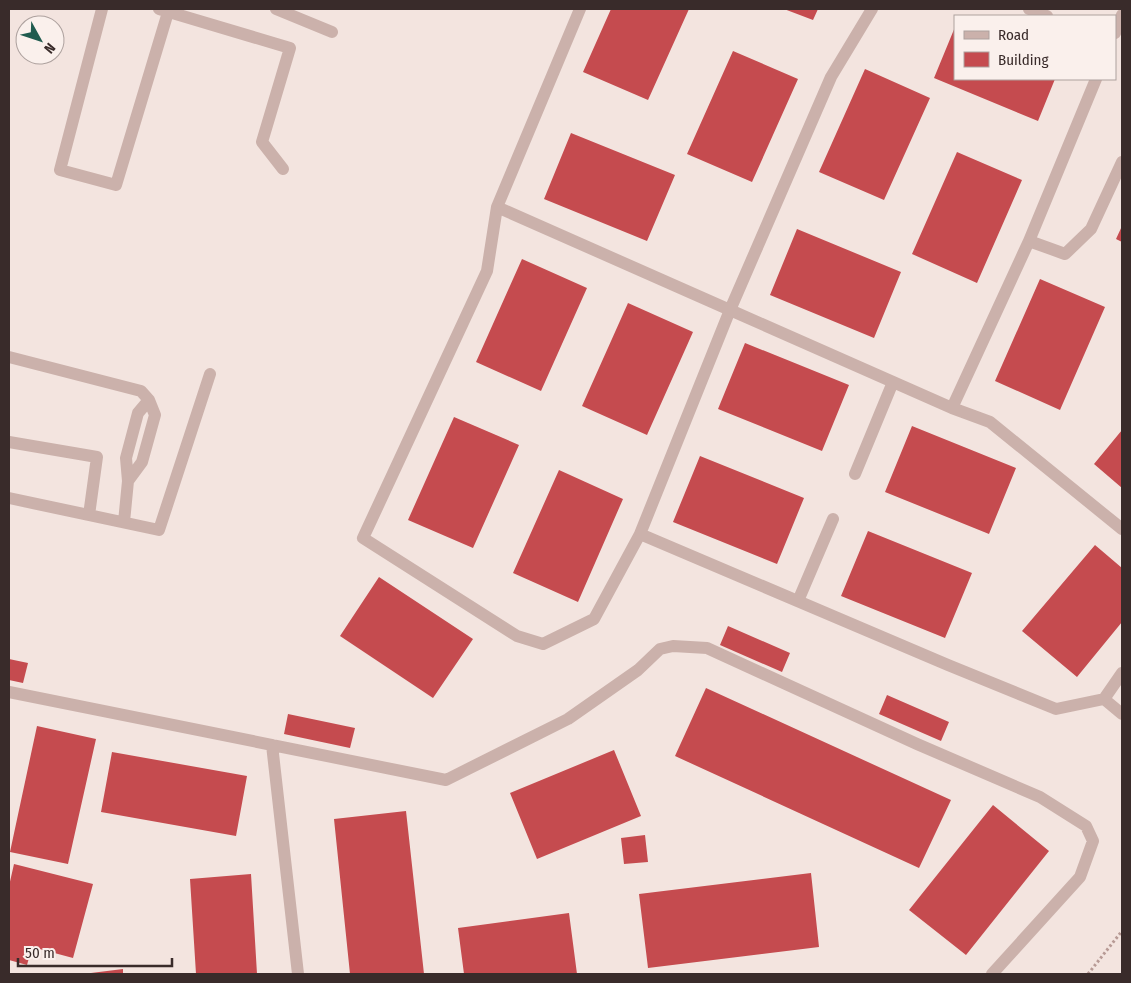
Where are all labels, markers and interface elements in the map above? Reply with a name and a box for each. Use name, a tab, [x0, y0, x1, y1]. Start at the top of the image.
north arrow	[15, 15, 65, 65]
legend	[954, 15, 1116, 80]
text: Road	[998, 26, 1029, 44]
text: N	[40, 39, 59, 57]
text: Building	[998, 51, 1049, 69]
scale bar	[18, 936, 171, 968]
text: 50 m	[25, 944, 55, 962]

